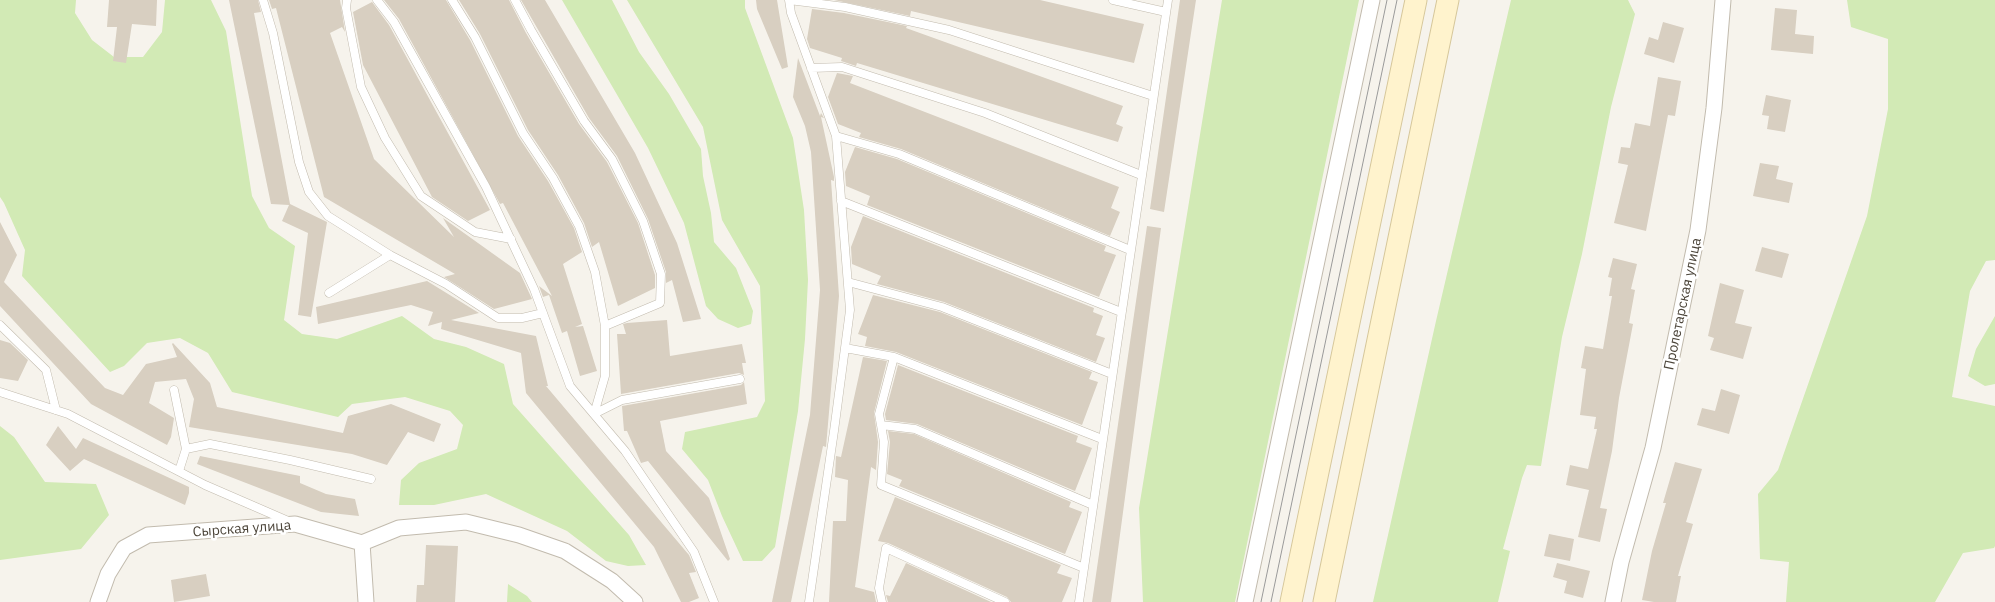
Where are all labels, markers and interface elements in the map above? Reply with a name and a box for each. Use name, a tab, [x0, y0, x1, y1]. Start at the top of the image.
street label: Пролетарская улица	[1661, 236, 1705, 372]
street label: Сырская улица	[192, 517, 292, 541]

